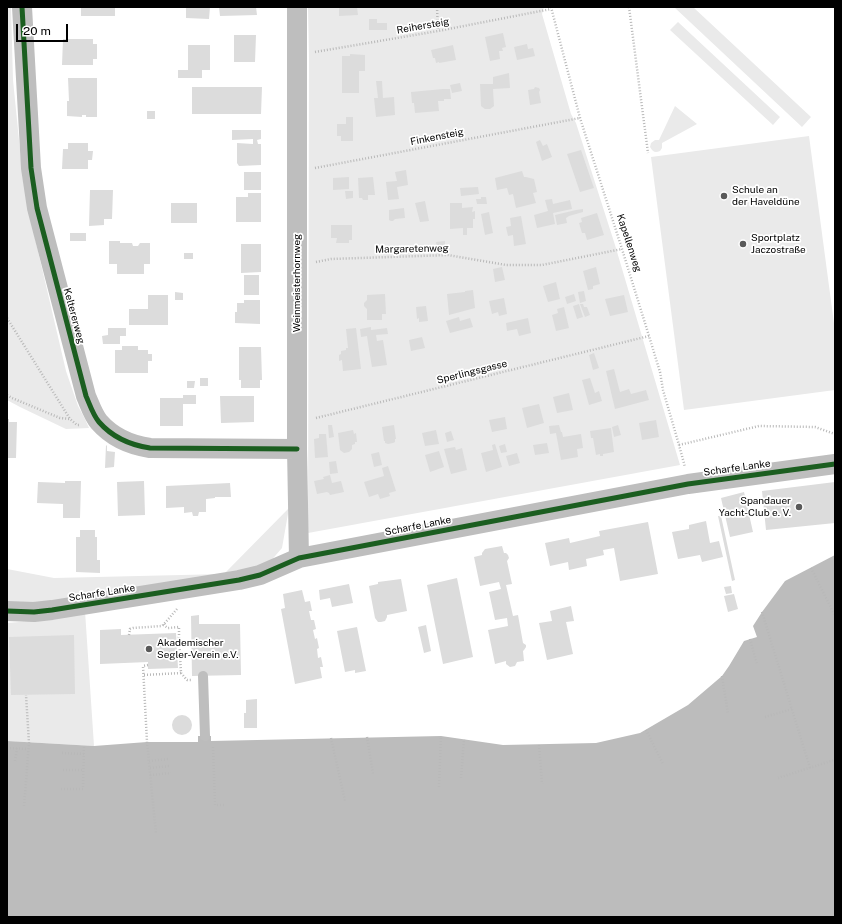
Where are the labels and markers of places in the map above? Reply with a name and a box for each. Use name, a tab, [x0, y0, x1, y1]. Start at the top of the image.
place label: Schule an der Haveldüne	[732, 184, 800, 208]
marker: Schule an der Haveldüne	[719, 191, 729, 201]
place label: Sportplatz Jaczostraße	[751, 232, 806, 256]
marker: Sportplatz Jaczostraße	[738, 239, 748, 249]
place label: Spandauer Yacht-Club e. V.	[719, 495, 791, 518]
marker: Spandauer Yacht-Club e. V.	[794, 502, 804, 512]
place label: Akademischer Segler-Verein e.V.	[157, 637, 239, 660]
marker: Akademischer Segler-Verein e.V.	[144, 644, 154, 654]

